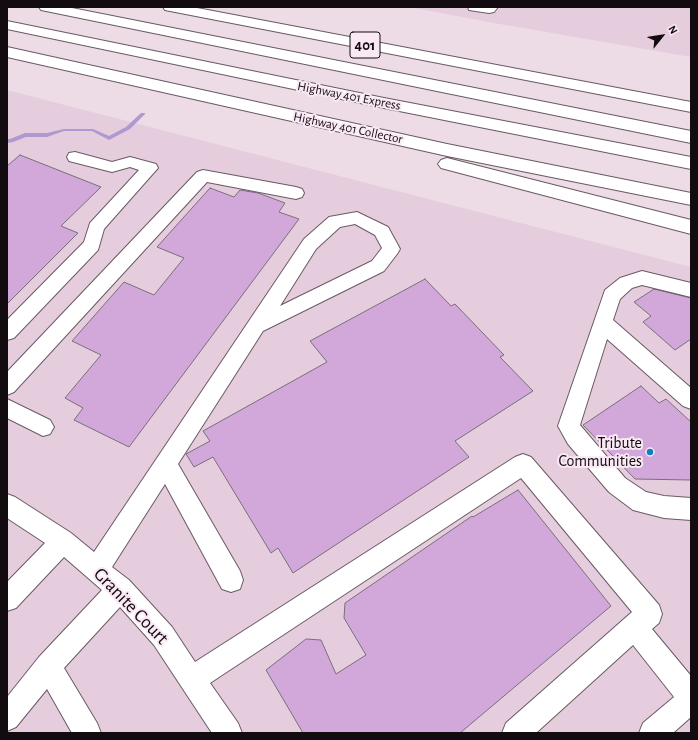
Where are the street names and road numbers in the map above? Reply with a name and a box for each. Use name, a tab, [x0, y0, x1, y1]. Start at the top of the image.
road number: 401	[350, 32, 380, 58]
street label: Highway 401 Express	[296, 78, 402, 114]
street label: Highway 401 Collector	[292, 109, 404, 147]
street label: Granite Court	[89, 563, 173, 649]

